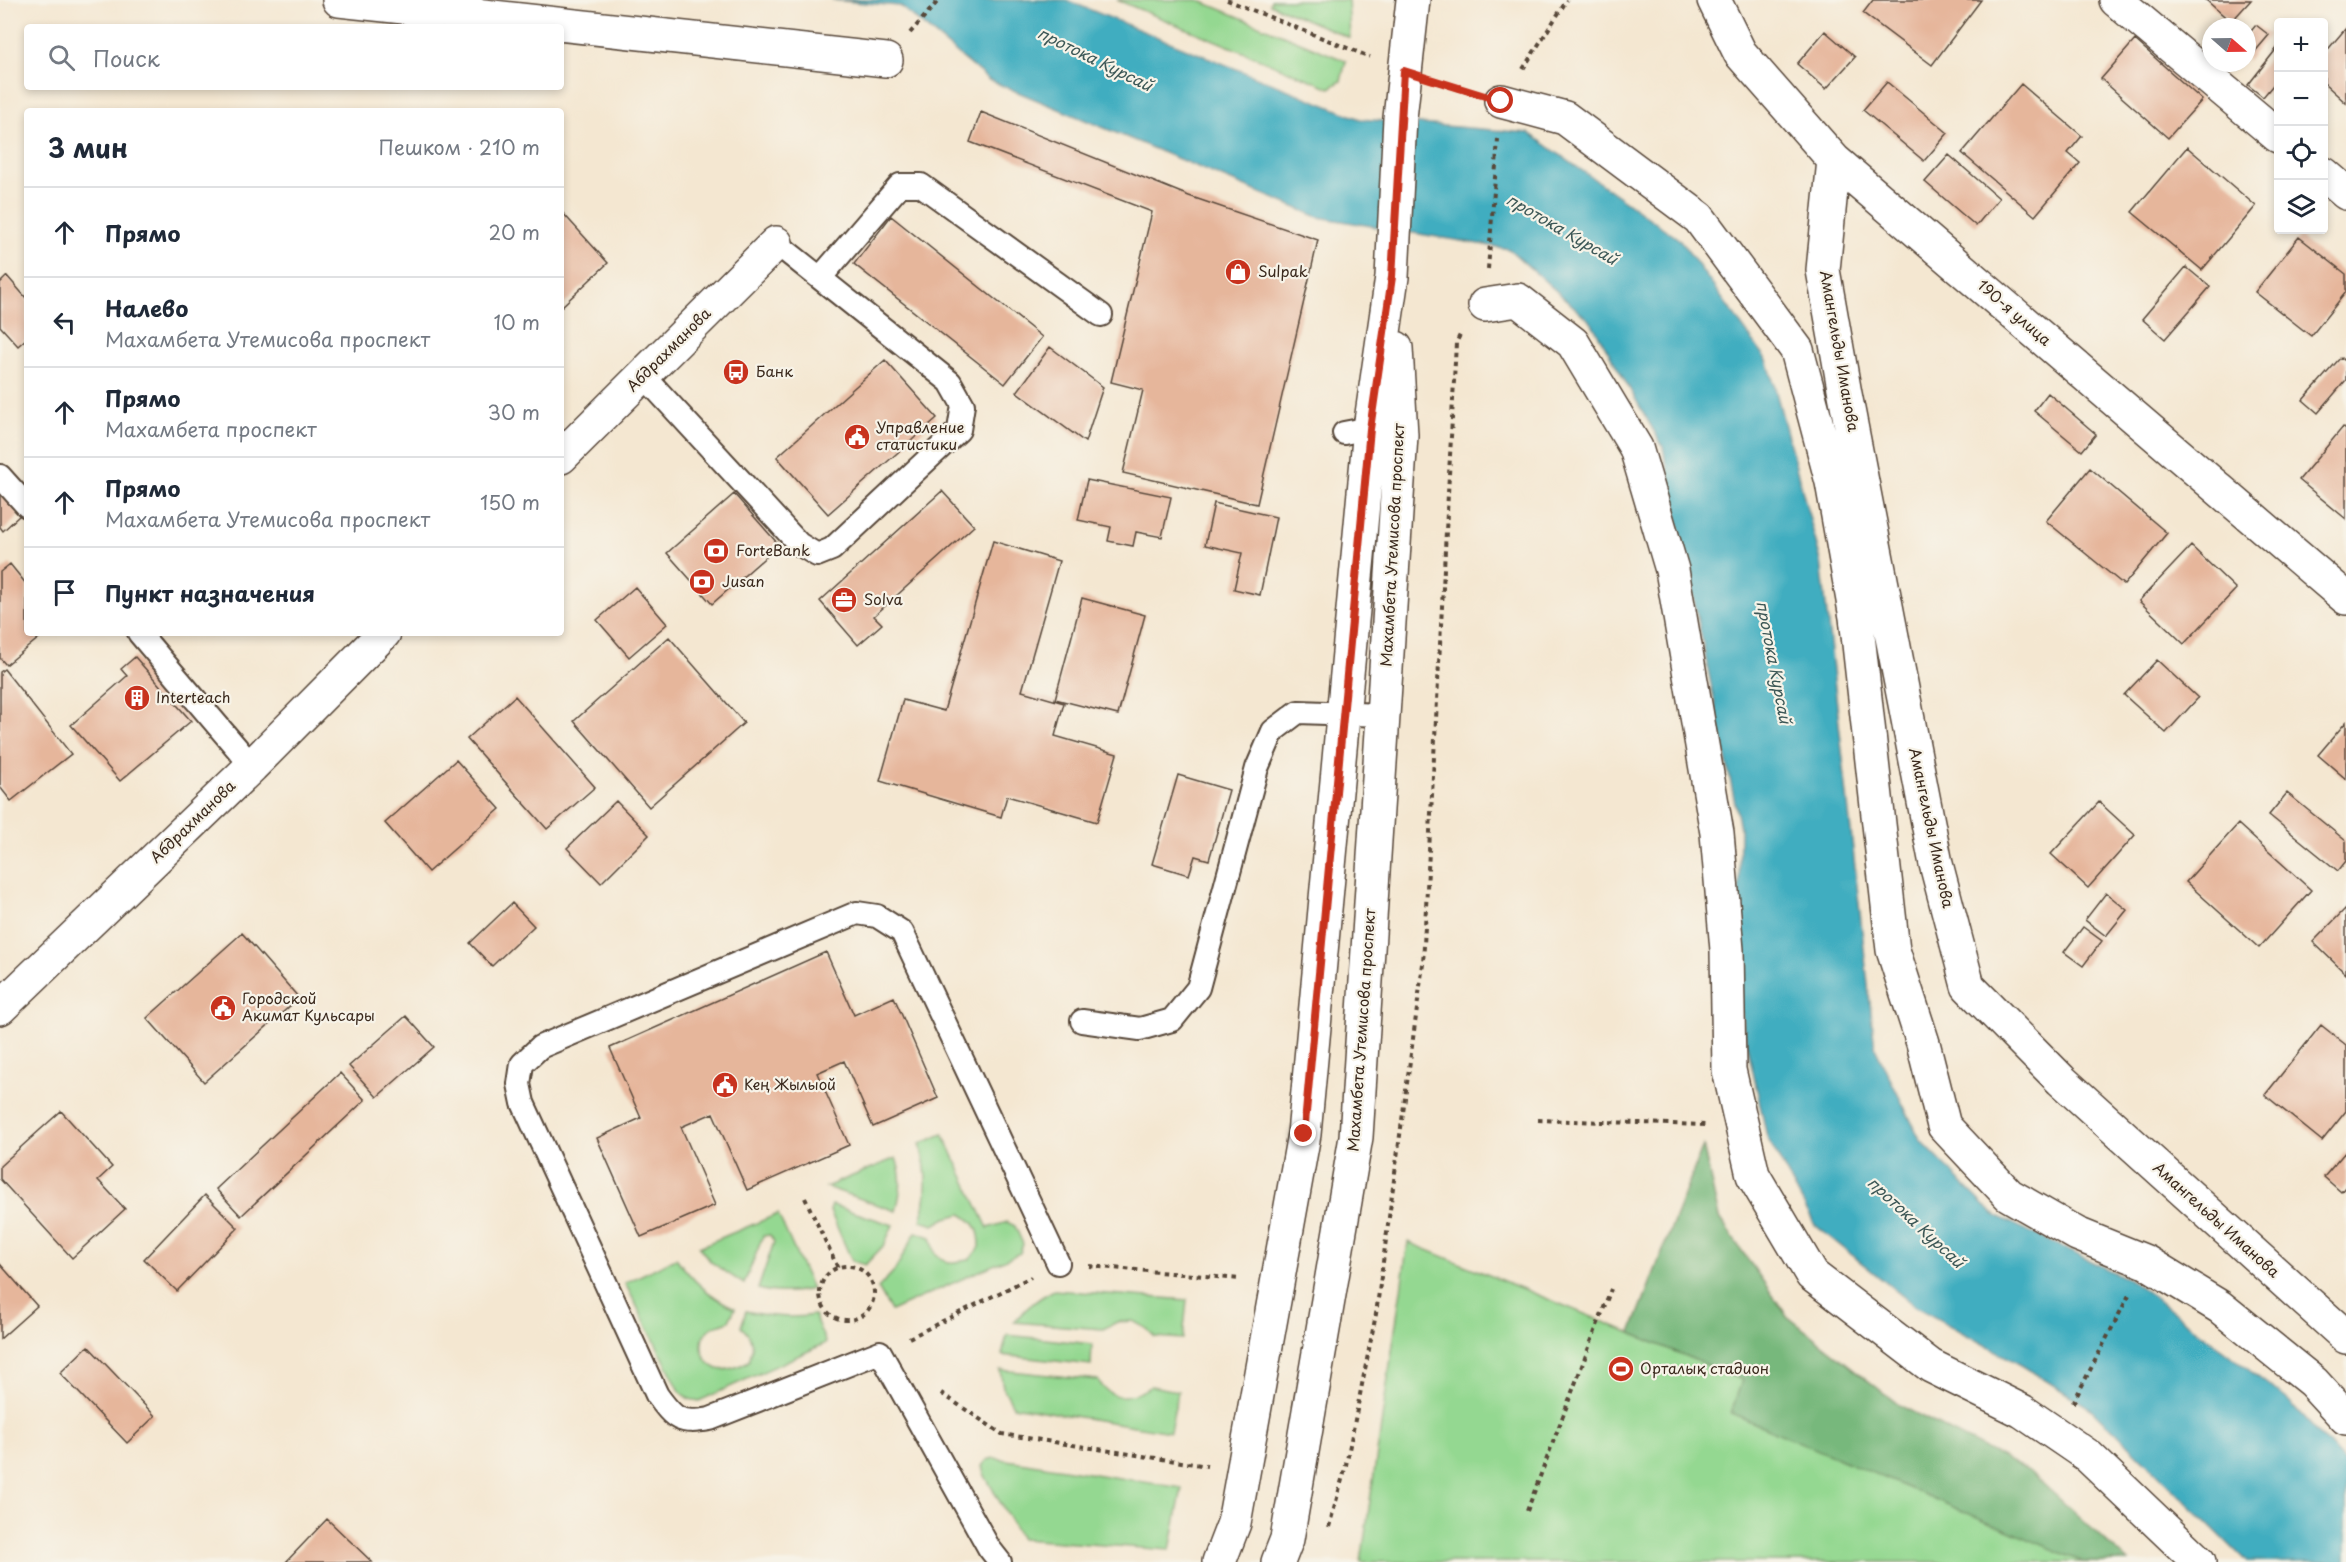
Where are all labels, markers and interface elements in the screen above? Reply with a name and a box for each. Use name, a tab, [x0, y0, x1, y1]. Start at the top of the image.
north arrow	[2202, 18, 2256, 72]
map controls	[2274, 18, 2328, 234]
button: +	[2274, 18, 2328, 72]
water label: протока Курсай	[1034, 20, 1159, 97]
search box	[24, 24, 564, 90]
icon: search	[45, 41, 78, 74]
text: Поиск	[93, 41, 160, 74]
button: −	[2274, 72, 2328, 126]
route start	[1487, 87, 1513, 113]
button: locate	[2274, 126, 2328, 180]
text: 3 мин	[48, 128, 128, 167]
text: Пешком · 210 m	[379, 132, 540, 162]
button: layers	[2274, 180, 2328, 234]
water label: протока Курсай	[1503, 187, 1625, 271]
icon: ahead	[48, 216, 81, 249]
text: Прямо	[105, 216, 180, 249]
text: 20 m	[488, 217, 540, 247]
shop icon: Sulpak	[1223, 257, 1253, 287]
place label: Sulpak	[1258, 259, 1308, 282]
street label: Амангельды Иманова	[1815, 268, 1866, 434]
street label: 190-я улица	[1973, 273, 2057, 351]
text: Налево	[105, 291, 188, 324]
street label: Абдрахманова	[621, 301, 716, 396]
icon: left	[48, 306, 81, 339]
text: 10 m	[493, 307, 540, 337]
text: Махамбета Утемисова проспект	[105, 324, 430, 354]
bus stop icon: Банк	[721, 357, 751, 387]
place label: Банк	[756, 359, 793, 382]
text: Прямо	[105, 381, 180, 414]
icon: ahead	[48, 396, 81, 429]
text: 30 m	[487, 397, 540, 427]
text: Махамбета проспект	[105, 414, 317, 444]
place label: Управление статистики	[876, 415, 965, 455]
public building icon: Управление статистики	[842, 422, 872, 452]
street label: Махамбета Утемисова проспект	[1374, 422, 1409, 667]
text: Прямо	[105, 471, 180, 504]
icon: ahead	[48, 486, 81, 519]
text: 150 m	[480, 487, 540, 517]
text: Махамбета Утемисова проспект	[105, 504, 430, 534]
bank icon: ForteBank	[701, 536, 731, 566]
place label: ForteBank	[736, 538, 810, 561]
bank icon: Jusan	[687, 567, 717, 597]
place label: Jusan	[722, 569, 764, 592]
icon: arrive	[48, 576, 81, 609]
text: Пункт назначения	[105, 576, 315, 609]
office icon: Solva	[829, 585, 859, 615]
place label: Solva	[864, 587, 903, 610]
water label: протока Курсай	[1751, 598, 1799, 728]
building icon: Interteach	[122, 683, 152, 713]
place label: Interteach	[156, 685, 230, 708]
street label: Амангельды Иманова	[1904, 745, 1961, 911]
street label: Абдрахманова	[144, 774, 240, 868]
street label: Махамбета Утемисова проспект	[1341, 907, 1381, 1152]
place label: Городской Акимат Кульсары	[242, 986, 375, 1026]
public building icon: Городской Акимат Кульсары	[208, 993, 238, 1023]
public building icon: Кең Жылыой	[710, 1070, 740, 1100]
place label: Кең Жылыой	[744, 1072, 836, 1095]
route end	[1290, 1120, 1316, 1146]
street label: Амангельды Иманова	[2149, 1156, 2286, 1283]
water label: протока Курсай	[1863, 1170, 1972, 1274]
sports icon: Орталық стадион	[1606, 1354, 1636, 1384]
place label: Орталық стадион	[1640, 1356, 1769, 1379]

